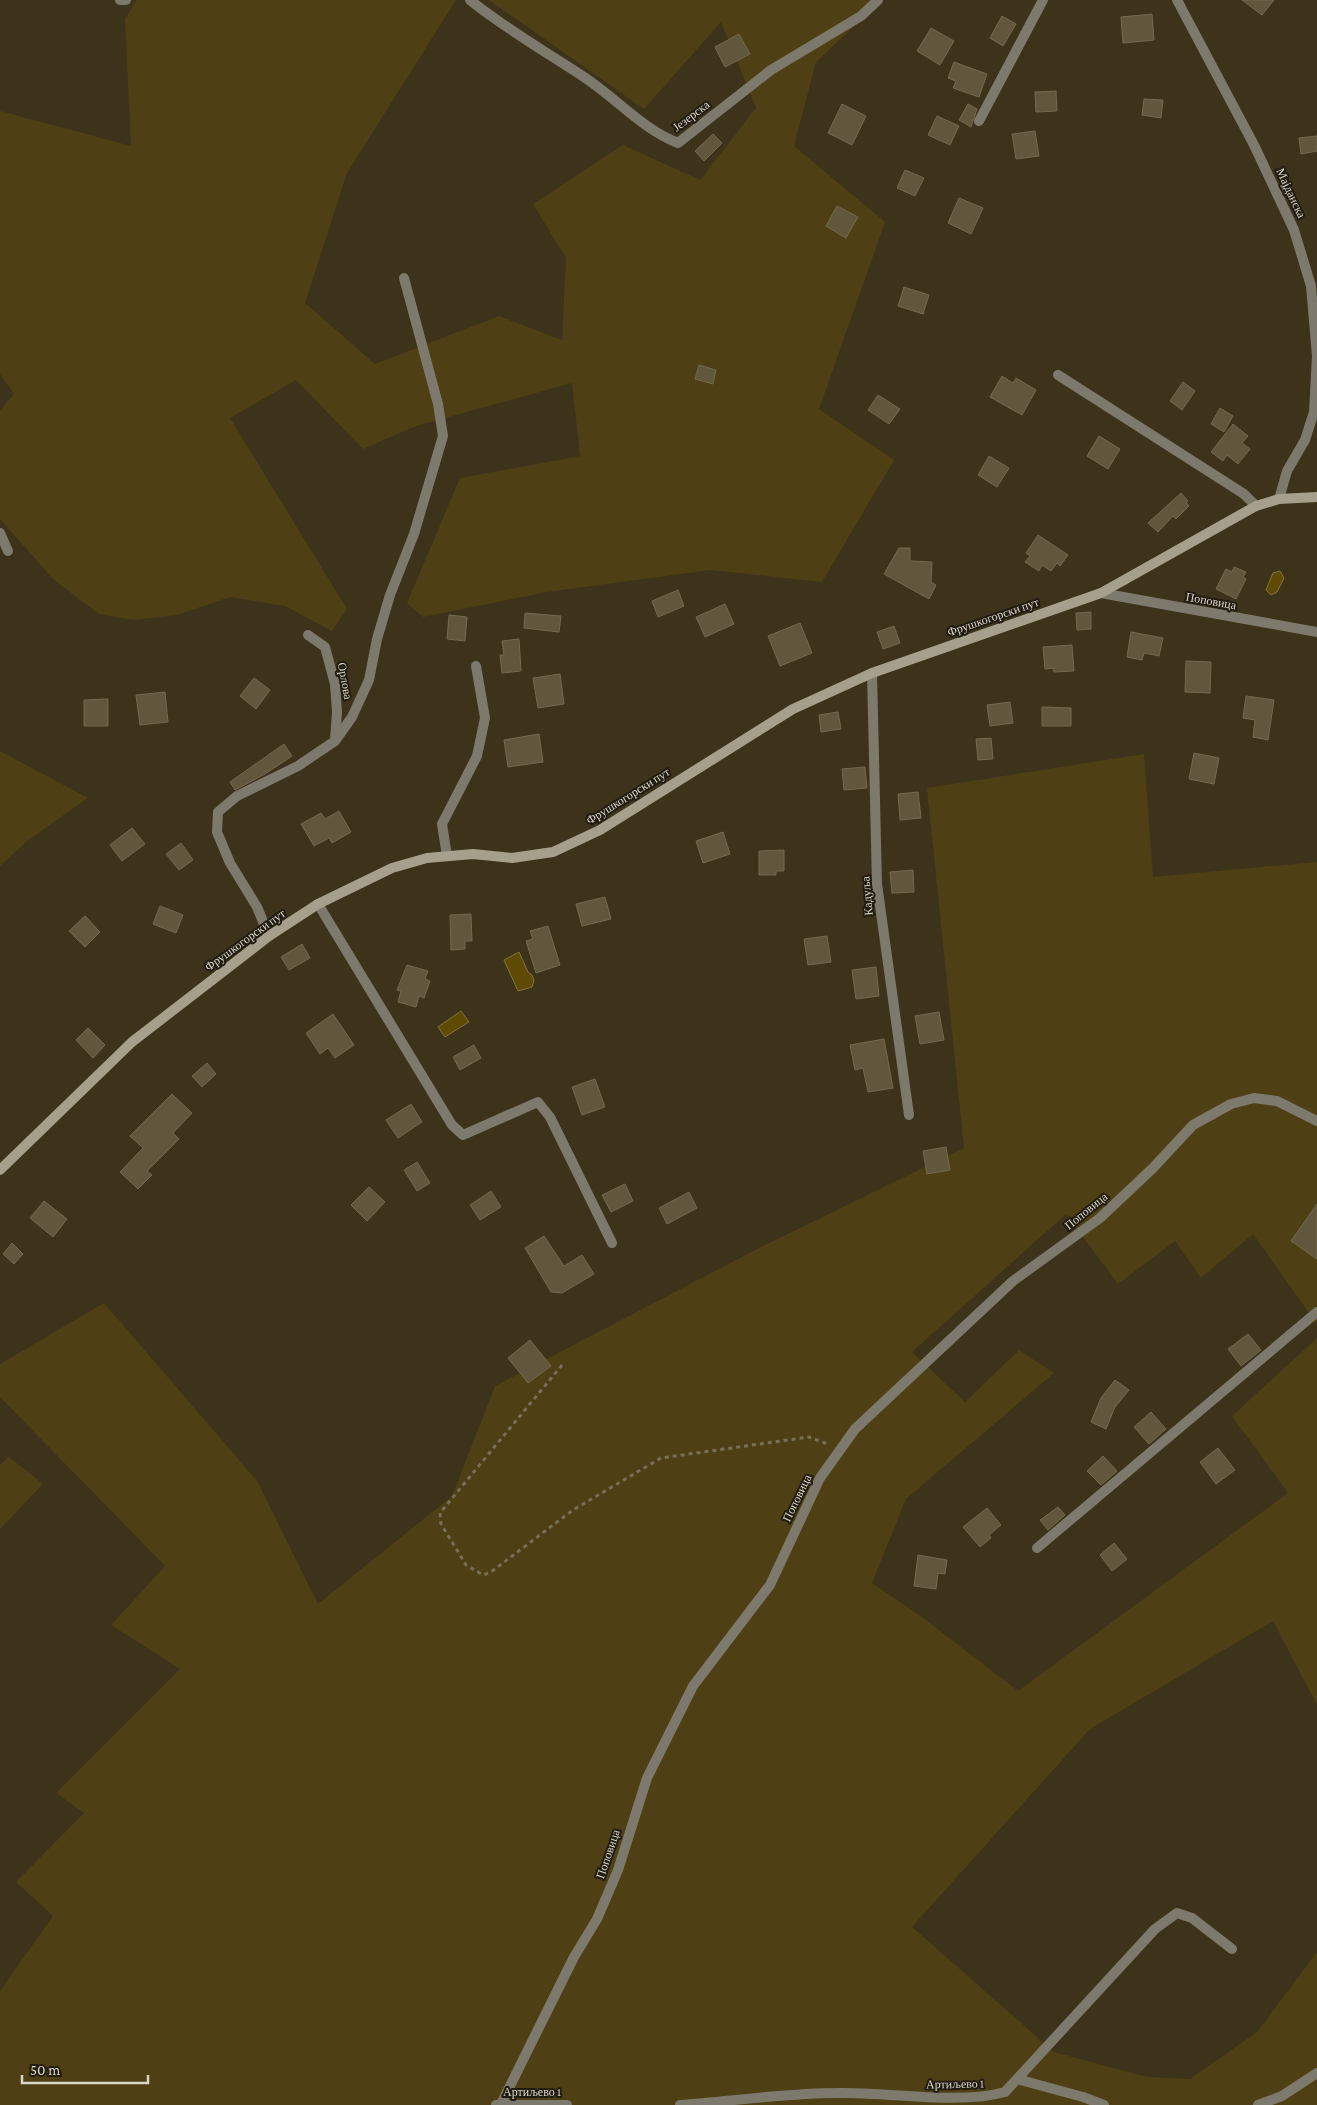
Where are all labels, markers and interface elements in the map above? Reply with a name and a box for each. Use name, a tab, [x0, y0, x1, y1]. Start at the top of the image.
street label: Језерска	[670, 97, 713, 134]
street label: Мајданска	[1273, 166, 1309, 221]
street label: Поповица	[1185, 590, 1238, 612]
street label: Фрушкогорски пут	[945, 595, 1041, 639]
street label: Орлова	[335, 661, 355, 701]
street label: Фрушкогорски пут	[584, 764, 673, 827]
street label: Кадуља	[858, 875, 876, 916]
street label: Фрушкогорски пут	[202, 906, 289, 974]
street label: Поповица	[1062, 1189, 1111, 1232]
street label: Поповица	[780, 1471, 815, 1524]
street label: Поповица	[593, 1827, 623, 1880]
scale bar	[22, 2052, 149, 2084]
text: 50 m	[30, 2062, 60, 2078]
street label: Артиљево 1	[926, 2076, 984, 2092]
street label: Артиљево 1	[503, 2085, 561, 2099]

